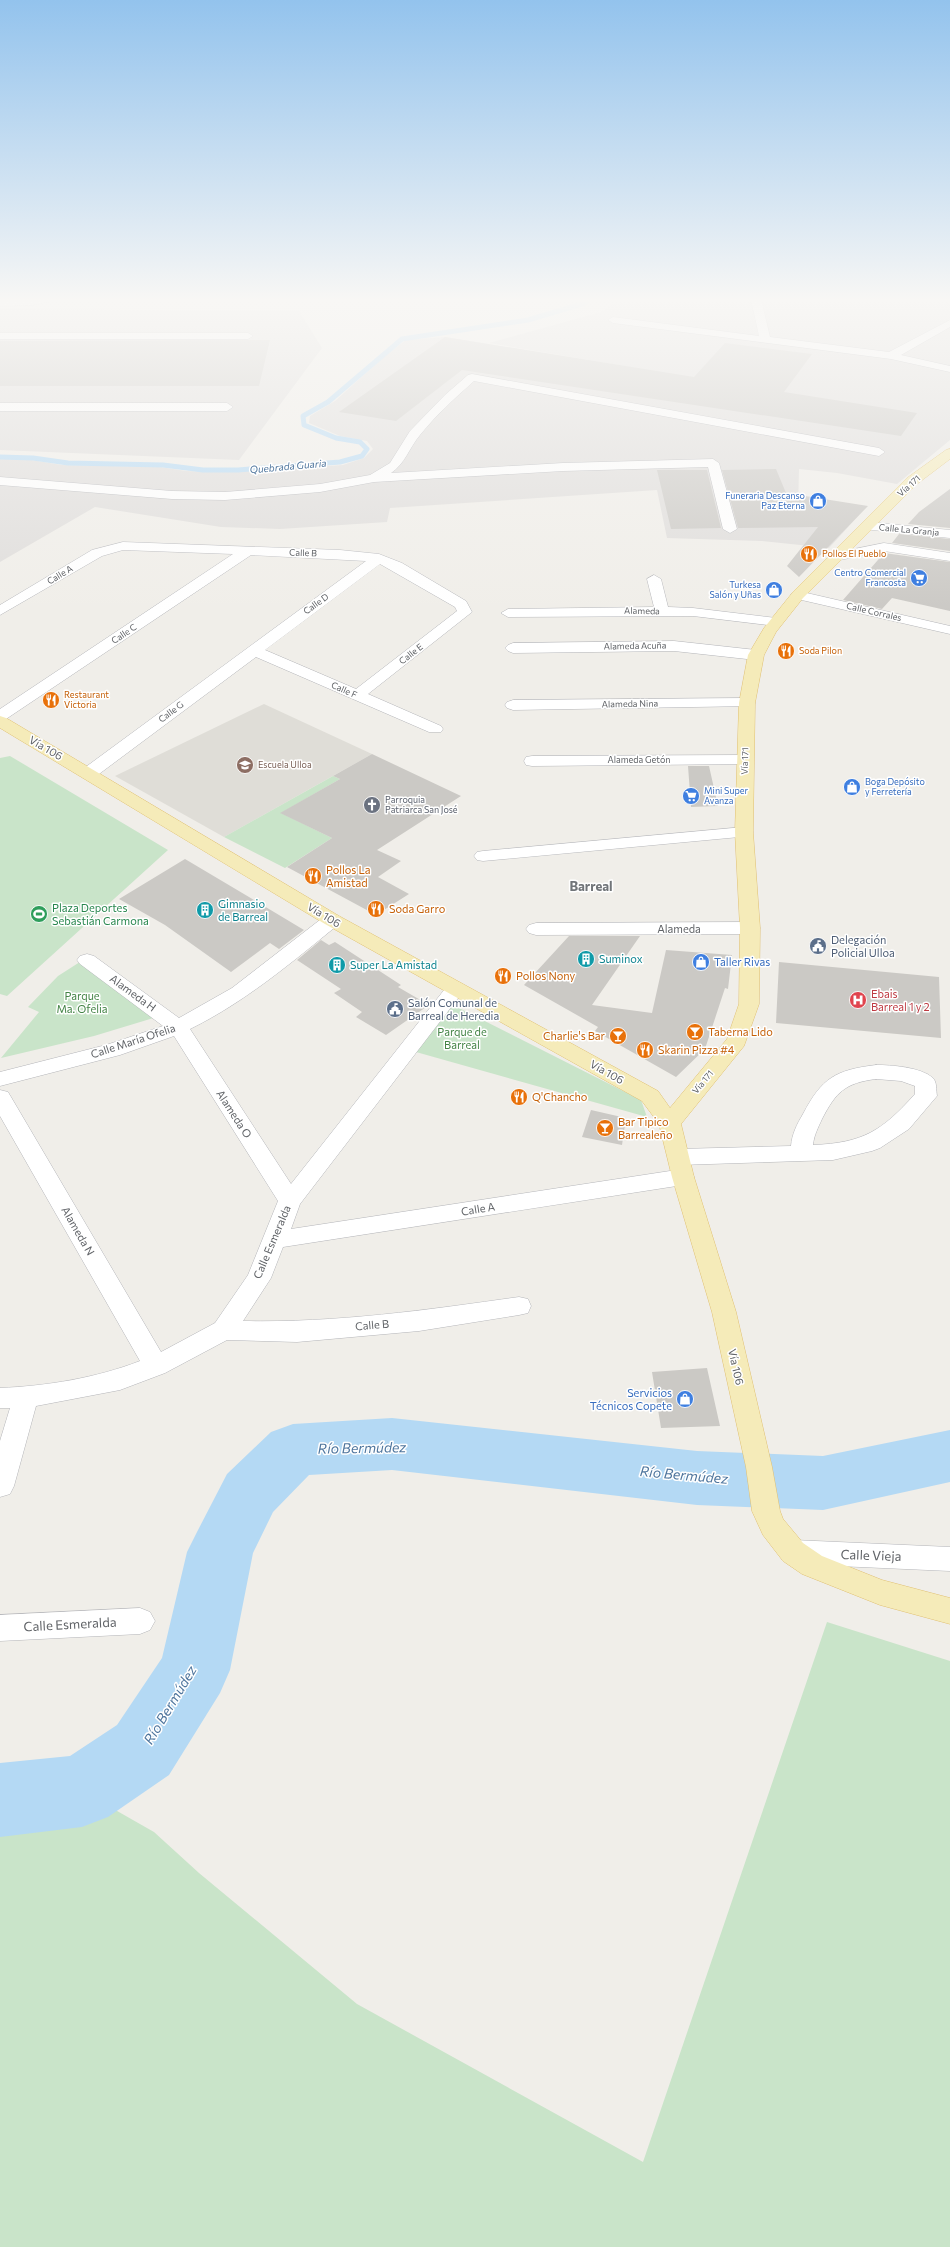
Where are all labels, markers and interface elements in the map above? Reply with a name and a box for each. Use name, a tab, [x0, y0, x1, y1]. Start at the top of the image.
water label: Quebrada Guaria	[249, 457, 327, 475]
street label: Vía 171	[895, 472, 922, 499]
place label: Funeraria Descanso Paz Eterna	[725, 490, 805, 511]
shop icon: Funeraria Descanso Paz Eterna	[808, 491, 828, 511]
street label: Calle La Granja	[878, 521, 940, 538]
restaurant icon: Pollos El Pueblo	[799, 544, 819, 564]
street label: Calle B	[289, 547, 317, 558]
place label: Pollos El Pueblo	[822, 548, 886, 559]
street label: Calle A	[45, 563, 75, 587]
place label: Centro Comercial Francosta	[834, 567, 906, 588]
supermarket icon: Centro Comercial Francosta	[909, 568, 929, 588]
place label: Turkesa Salón y Uñas	[710, 579, 761, 600]
shop icon: Turkesa Salón y Uñas	[764, 580, 784, 600]
street label: Calle D	[301, 591, 331, 616]
street label: Calle Corrales	[845, 600, 903, 623]
street label: Alameda	[624, 605, 660, 616]
street label: Calle C	[109, 621, 138, 646]
street label: Alameda Acuña	[604, 639, 667, 652]
street label: Calle E	[397, 641, 425, 666]
restaurant icon: Soda Pilon	[776, 641, 796, 661]
place label: Soda Pilon	[799, 645, 842, 656]
street label: Calle F	[330, 679, 359, 700]
place label: Restaurant Victoria	[64, 689, 109, 710]
restaurant icon: Restaurant Victoria	[41, 690, 61, 710]
street label: Alameda Nina	[602, 698, 659, 709]
street label: Calle G	[156, 699, 185, 725]
street label: Vía 106	[27, 733, 66, 763]
street label: Vía 171	[739, 747, 750, 775]
street label: Alameda Getón	[608, 754, 670, 765]
school or university icon: Escuela Ulloa	[235, 755, 255, 775]
place label: Escuela Ulloa	[258, 759, 312, 770]
place label: Boga Depósito y Ferretería	[865, 776, 925, 797]
shop icon: Boga Depósito y Ferretería	[842, 777, 862, 797]
place label: Mini Super Avanza	[704, 785, 748, 806]
supermarket icon: Mini Super Avanza	[681, 786, 701, 806]
place label: Parroquia Patriarca San José	[385, 794, 458, 815]
church icon: Parroquia Patriarca San José	[362, 795, 382, 815]
place label: Pollos La Amistad	[326, 863, 371, 889]
restaurant icon: Pollos La Amistad	[303, 866, 323, 886]
district label: Barreal	[569, 878, 613, 894]
place label: Gimnasio de Barreal	[218, 897, 268, 923]
restaurant icon: Soda Garro	[366, 899, 386, 919]
building icon: Gimnasio de Barreal	[195, 900, 215, 920]
street label: Vía 106	[305, 900, 344, 930]
place label: Plaza Deportes Sebastián Carmona	[52, 901, 149, 927]
place label: Soda Garro	[389, 902, 446, 915]
sports icon: Plaza Deportes Sebastián Carmona	[29, 904, 49, 924]
street label: Alameda	[657, 922, 701, 935]
place label: Delegación Policial Ulloa	[831, 933, 895, 959]
public building icon: Delegación Policial Ulloa	[808, 936, 828, 956]
building icon: Suminox	[576, 949, 596, 969]
place label: Suminox	[599, 952, 643, 965]
shop icon: Taller Rivas	[691, 952, 711, 972]
building icon: Super La Amistad	[327, 955, 347, 975]
place label: Taller Rivas	[714, 955, 770, 968]
place label: Super La Amistad	[350, 958, 437, 971]
restaurant icon: Pollos Nony	[493, 966, 513, 986]
place label: Pollos Nony	[516, 969, 575, 982]
street label: Alameda H	[108, 971, 159, 1014]
place label: Ebais Barreal 1 y 2	[871, 987, 930, 1013]
park label: Parque Ma. Ofelia	[56, 989, 108, 1015]
hospital icon: Ebais Barreal 1 y 2	[848, 990, 868, 1010]
place label: Salón Comunal de Barreal de Heredia	[408, 996, 499, 1022]
public building icon: Salón Comunal de Barreal de Heredia	[385, 999, 405, 1019]
street label: Calle María Ofelia	[89, 1021, 177, 1060]
bar icon: Taberna Lido	[685, 1022, 705, 1042]
park label: Parque de Barreal	[437, 1025, 487, 1051]
place label: Taberna Lido	[708, 1025, 773, 1038]
bar icon: Charlie's Bar	[608, 1026, 628, 1046]
place label: Charlie's Bar	[543, 1029, 606, 1042]
restaurant icon: Skarin Pizza #4	[635, 1040, 655, 1060]
place label: Skarin Pizza #4	[658, 1043, 735, 1056]
street label: Vía 106	[588, 1057, 627, 1086]
street label: Vía 171	[690, 1068, 716, 1096]
street label: Alameda O	[214, 1087, 255, 1140]
restaurant icon: Q'Chancho	[509, 1087, 529, 1107]
place label: Q'Chancho	[532, 1090, 588, 1103]
place label: Bar Tipico Barrealeño	[618, 1115, 673, 1141]
bar icon: Bar Tipico Barrealeño	[595, 1118, 615, 1138]
street label: Calle A	[460, 1199, 496, 1218]
street label: Calle Esmeralda	[250, 1203, 293, 1281]
street label: Alameda N	[59, 1204, 98, 1257]
street label: Calle B	[355, 1317, 389, 1332]
street label: Vía 106	[726, 1348, 747, 1387]
place label: Servicios Técnicos Copete	[590, 1386, 672, 1412]
shop icon: Servicios Técnicos Copete	[675, 1389, 695, 1409]
water label: Río Bermúdez	[318, 1438, 406, 1457]
water label: Río Bermúdez	[639, 1462, 729, 1487]
street label: Calle Vieja	[840, 1546, 902, 1564]
street label: Calle Esmeralda	[23, 1614, 117, 1634]
water label: Río Bermúdez	[139, 1662, 200, 1747]

